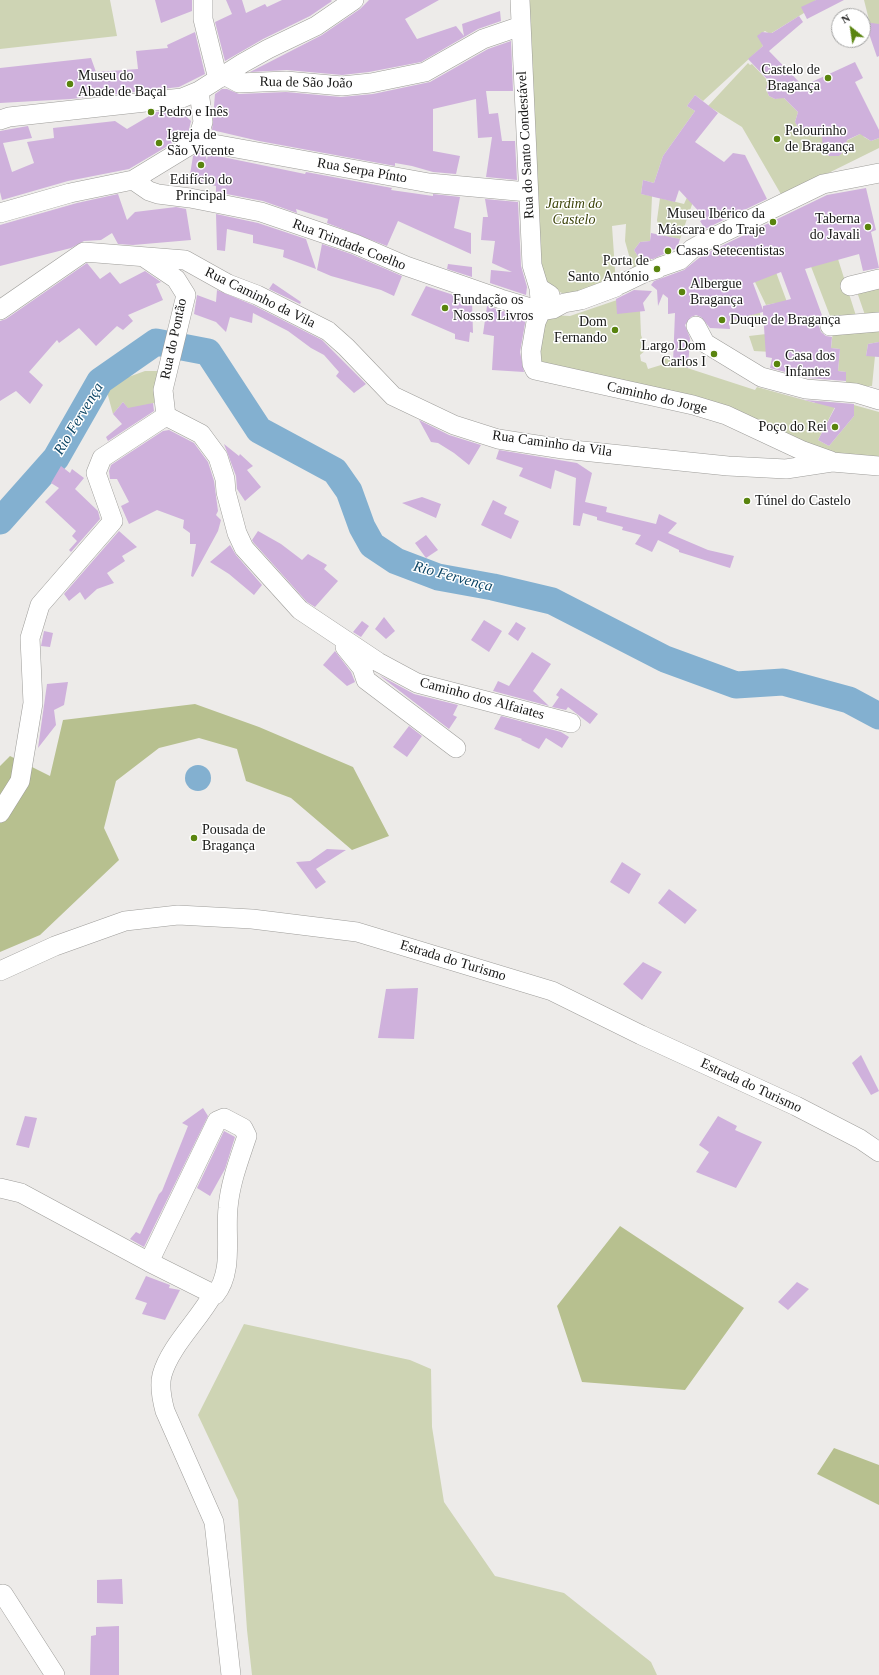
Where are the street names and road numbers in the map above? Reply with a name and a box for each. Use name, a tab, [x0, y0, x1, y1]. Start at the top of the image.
street label: Rua do Santo Condestável	[514, 71, 538, 219]
street label: Rua de São João	[259, 74, 353, 92]
street label: Rua Serpa Pínto	[316, 155, 408, 187]
street label: Rua Trindade Coelho	[290, 216, 408, 274]
street label: Rua Caminho da Vila	[202, 264, 318, 332]
street label: Rua do Pontão	[157, 297, 191, 381]
street label: Caminho do Jorge	[605, 378, 709, 418]
street label: Rua Caminho da Vila	[491, 427, 613, 461]
street label: Caminho dos Alfaiates	[418, 674, 546, 724]
street label: Estrada do Turismo	[398, 937, 508, 985]
street label: Estrada do Turismo	[698, 1055, 804, 1117]

